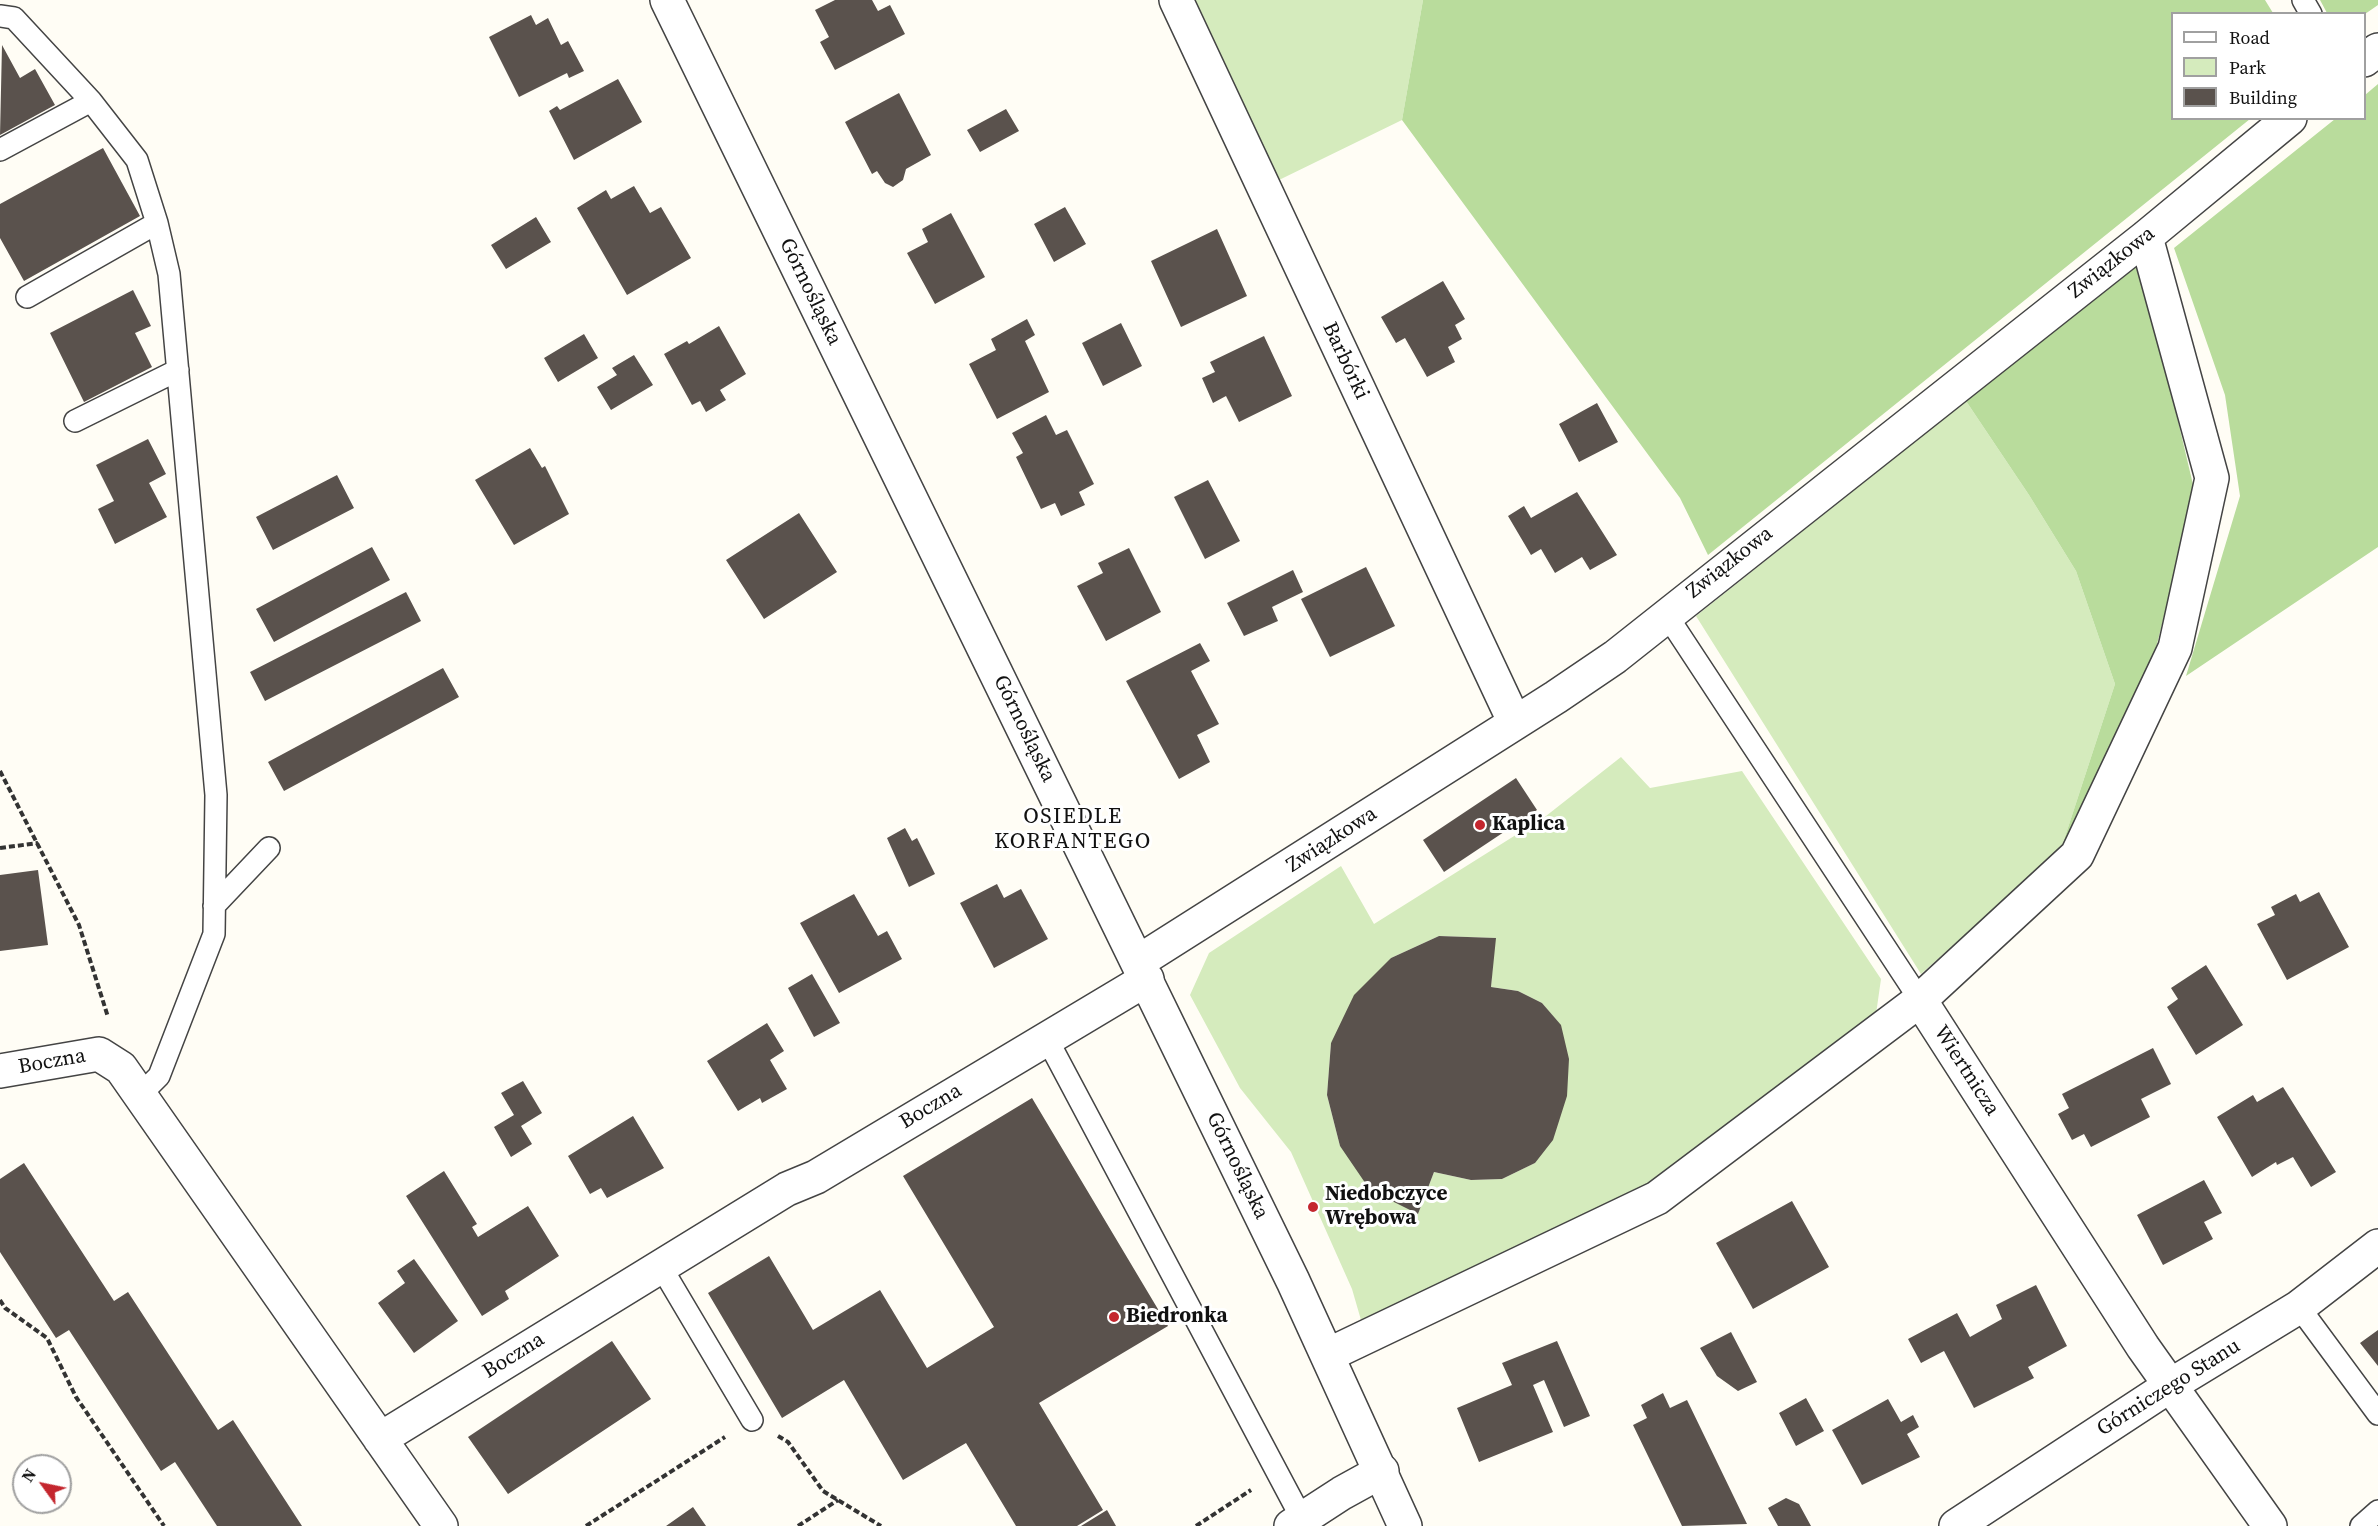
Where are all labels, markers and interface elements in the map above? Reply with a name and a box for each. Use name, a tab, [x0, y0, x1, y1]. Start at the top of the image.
legend	[2171, 12, 2366, 120]
text: Road	[2229, 25, 2270, 50]
text: Park	[2229, 55, 2266, 80]
text: Building	[2229, 85, 2297, 110]
street label: Związkowa	[2064, 222, 2160, 304]
street label: Górnośląska	[773, 234, 847, 350]
street label: Barbórki	[1316, 318, 1374, 404]
street label: Związkowa	[1682, 522, 1778, 604]
street label: Górnośląska	[987, 671, 1061, 787]
street label: Związkowa	[1282, 802, 1382, 878]
district label: OSIEDLE KORFANTEGO	[994, 804, 1152, 855]
place label: Kaplica	[1492, 812, 1565, 838]
marker: Kaplica	[1473, 818, 1487, 832]
street label: Wiertnicza	[1928, 1021, 2004, 1121]
street label: Boczna	[16, 1044, 88, 1080]
street label: Boczna	[895, 1079, 967, 1135]
street label: Górnośląska	[1200, 1108, 1274, 1224]
place label: Niedobczyce Wrębowa	[1325, 1182, 1447, 1232]
marker: Niedobczyce Wrębowa	[1306, 1200, 1320, 1214]
place label: Biedronka	[1126, 1304, 1228, 1330]
marker: Biedronka	[1107, 1310, 1121, 1324]
street label: Boczna	[478, 1327, 550, 1385]
street label: Górniczego Stanu	[2093, 1334, 2245, 1442]
north arrow	[12, 1454, 72, 1514]
text: N	[16, 1464, 41, 1486]

